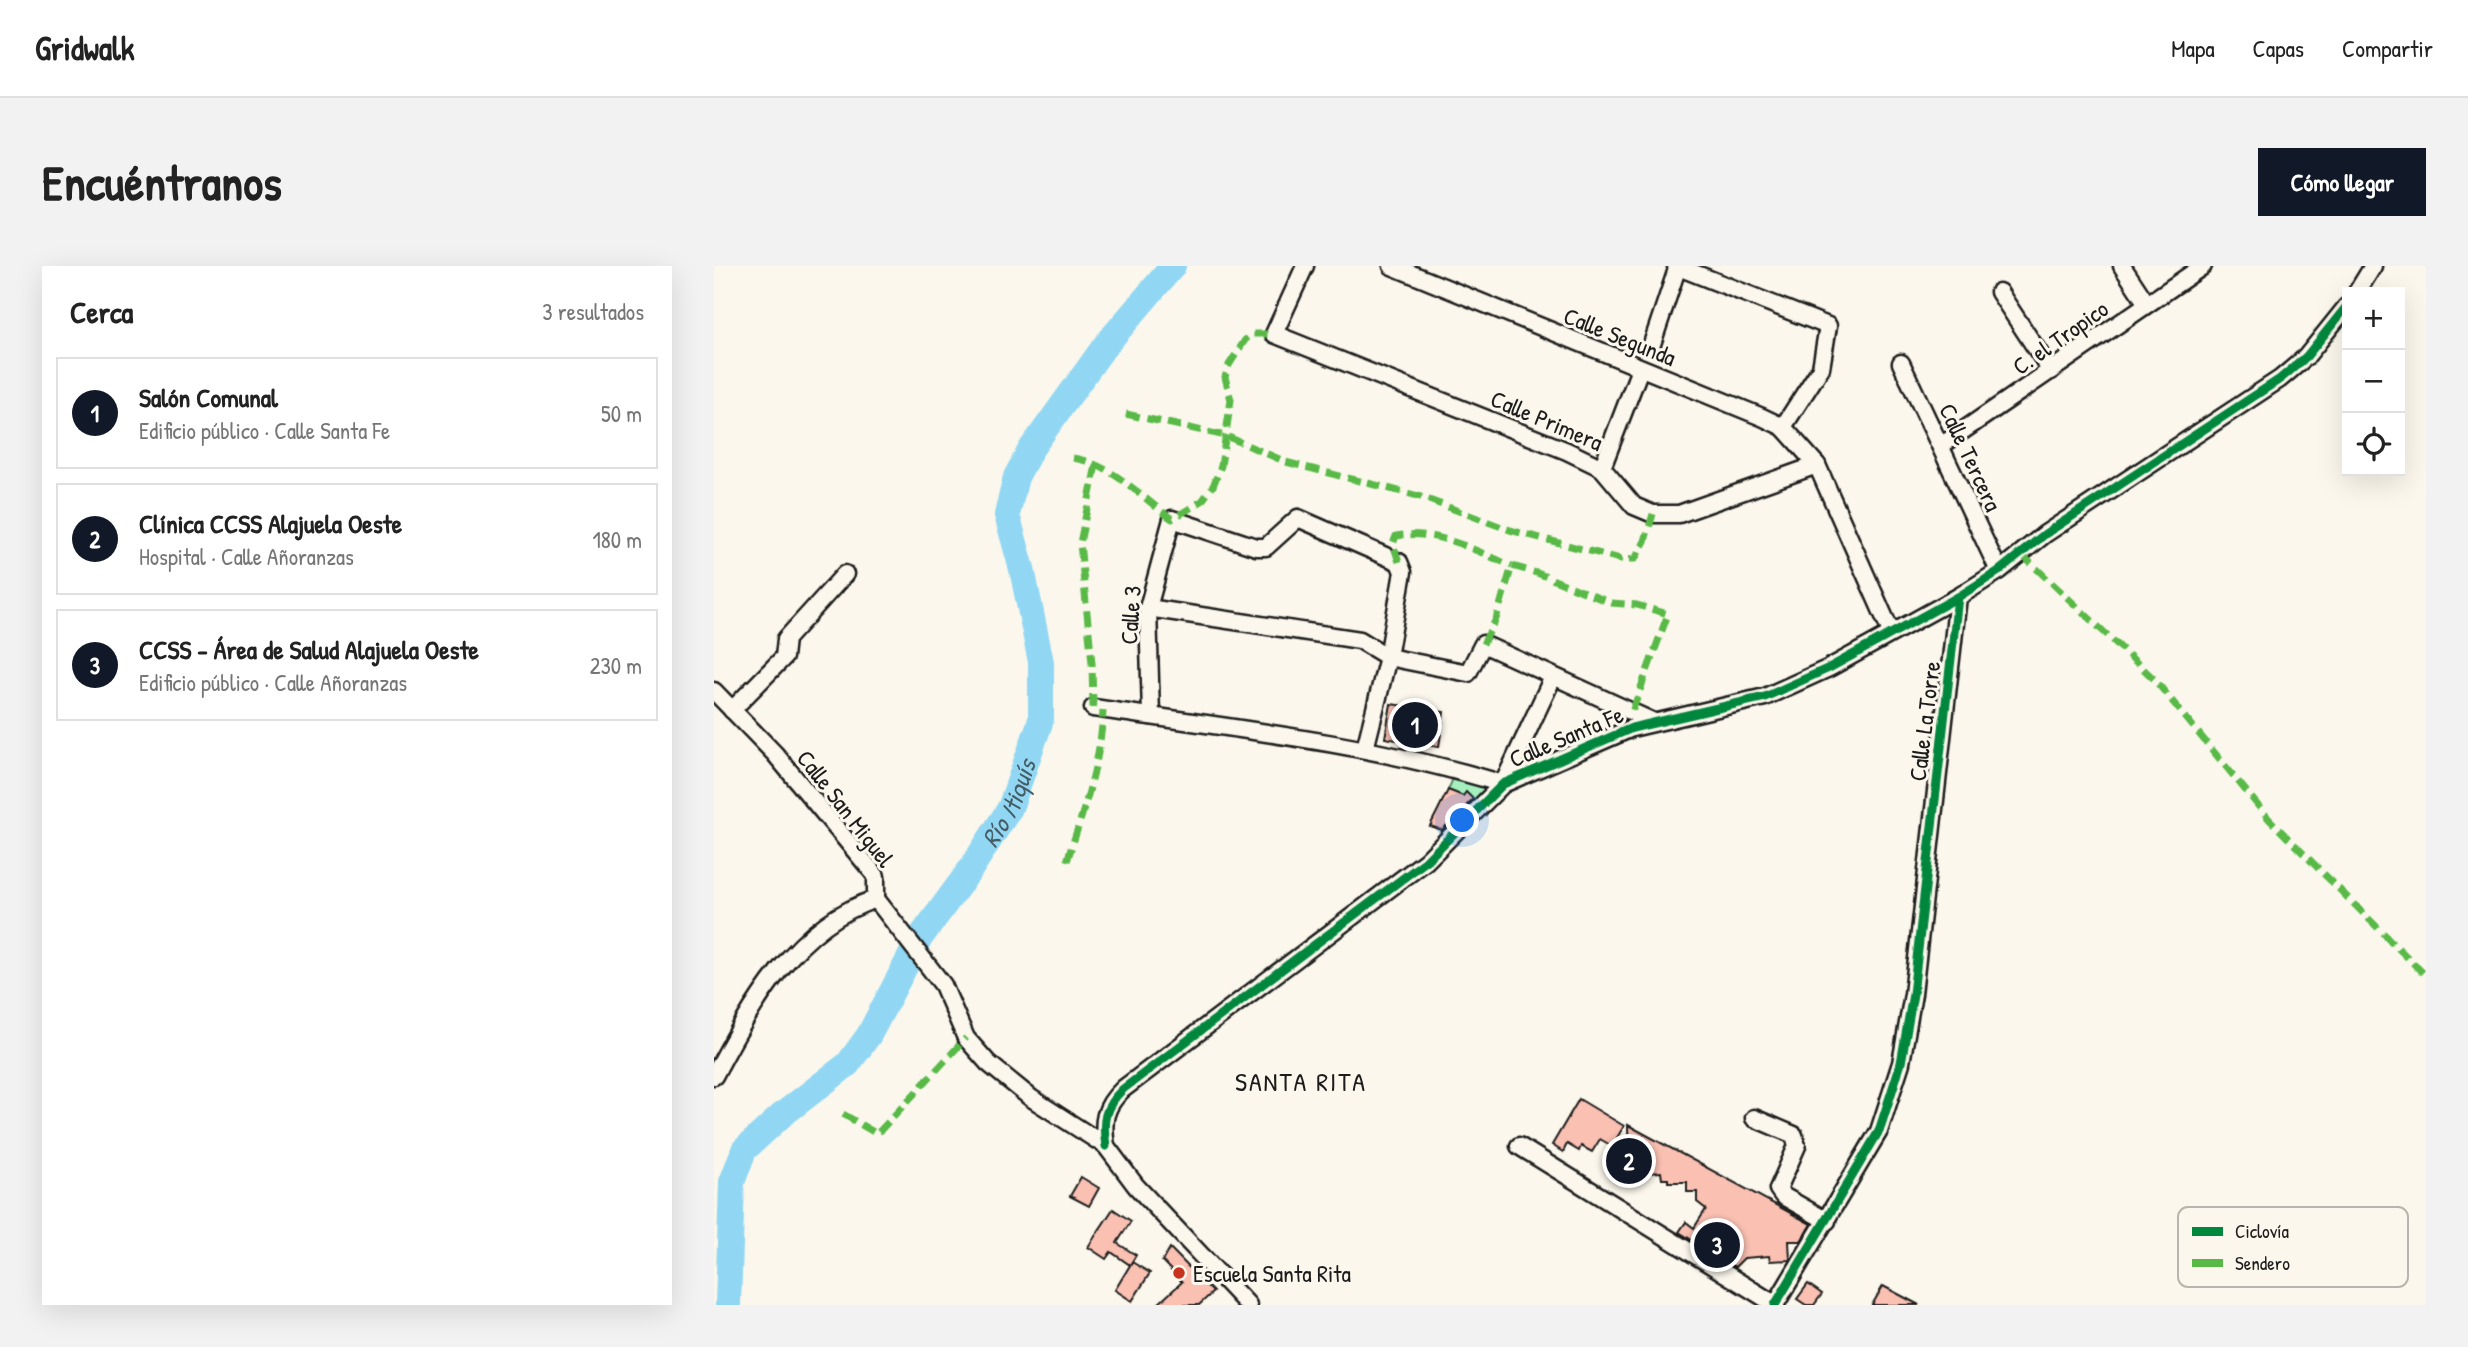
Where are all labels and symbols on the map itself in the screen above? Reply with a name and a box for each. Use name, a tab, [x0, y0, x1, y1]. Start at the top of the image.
street label: C. el Tropico	[2006, 292, 2115, 382]
street label: Calle Segunda	[1559, 299, 1681, 373]
street label: Calle Primera	[1486, 382, 1608, 458]
street label: Calle Tercera	[1932, 398, 2010, 516]
street label: Calle 3	[1112, 585, 1148, 645]
street label: Calle La Torre	[1901, 659, 1947, 783]
street label: Calle Santa Fe	[1504, 697, 1628, 774]
pin: 1	[1392, 699, 1438, 751]
street label: Calle San Miguel	[790, 743, 902, 874]
water label: Río Itiquís	[972, 752, 1044, 853]
your location	[1445, 803, 1479, 837]
district label: SANTA RITA	[1235, 1064, 1367, 1099]
pin: 2	[1606, 1135, 1652, 1187]
legend	[2178, 1207, 2408, 1287]
text: Ciclovía	[2235, 1218, 2290, 1244]
pin: 3	[1694, 1219, 1740, 1271]
text: Sendero	[2235, 1250, 2290, 1276]
place label: Escuela Santa Rita	[1193, 1257, 1351, 1289]
marker: Escuela Santa Rita	[1171, 1265, 1187, 1281]

